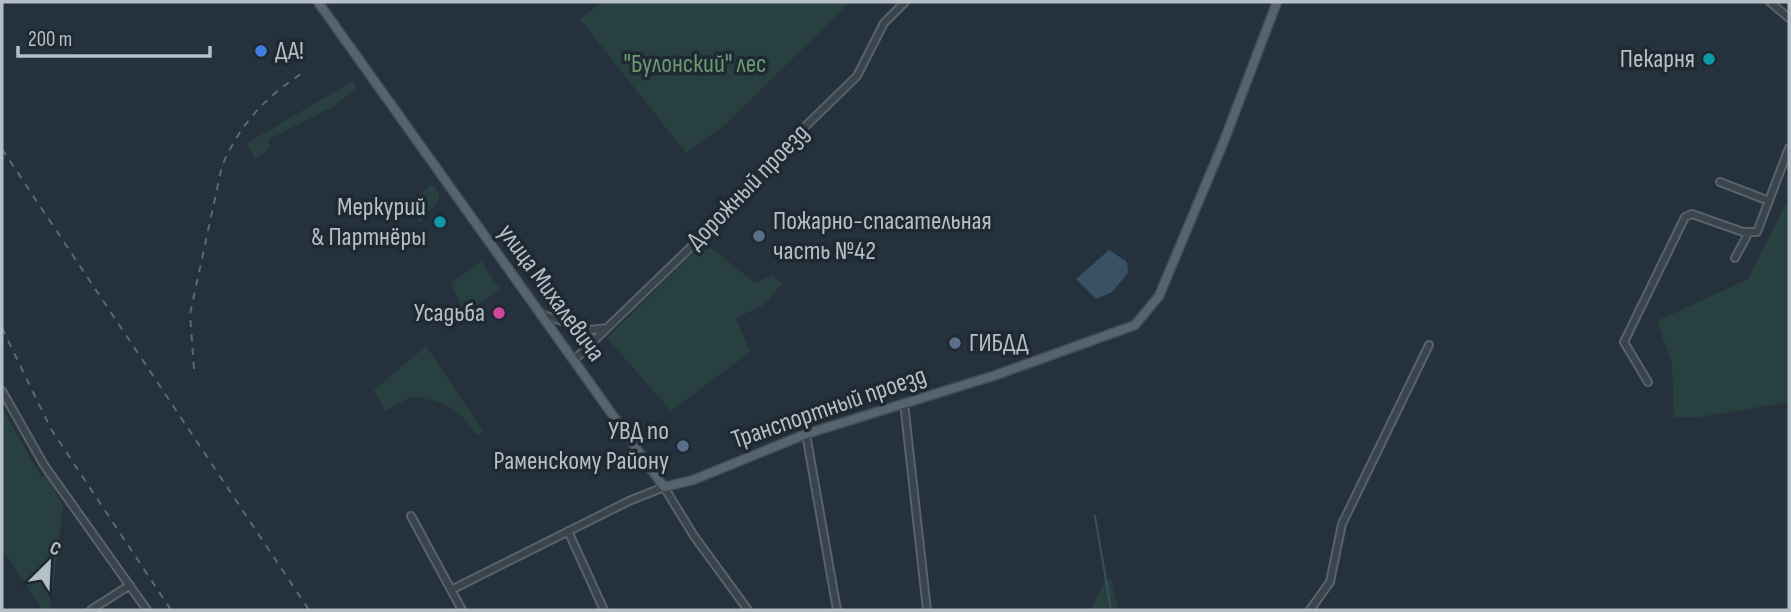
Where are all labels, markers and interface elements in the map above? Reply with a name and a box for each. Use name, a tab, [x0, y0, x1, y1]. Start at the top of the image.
scale bar	[18, 14, 210, 58]
text: 200 m	[28, 27, 72, 52]
place label: ДА!	[275, 36, 304, 67]
marker: ДА!	[253, 43, 269, 59]
place label: Пекарня	[1620, 44, 1695, 75]
park label: "Булонский" лес	[623, 49, 767, 80]
marker: Пекарня	[1701, 51, 1717, 67]
street label: Дорожный проезд	[680, 118, 816, 256]
place label: Меркурий & Партнёры	[311, 192, 426, 253]
place label: Пожарно-спасательная часть №42	[773, 206, 992, 267]
marker: Меркурий & Партнёры	[432, 214, 448, 230]
street label: улица Михалевича	[491, 218, 611, 368]
marker: Пожарно-спасательная часть №42	[751, 228, 767, 244]
place label: Усадьба	[414, 298, 485, 329]
marker: Усадьба	[491, 305, 507, 321]
place label: ГИБДД	[969, 328, 1029, 359]
marker: ГИБДД	[947, 335, 963, 351]
street label: Транспортный проезд	[728, 360, 930, 456]
place label: УВД по Раменскому Району	[494, 416, 669, 477]
marker: УВД по Раменскому Району	[675, 438, 691, 454]
north arrow	[14, 528, 84, 598]
text: С	[46, 536, 65, 561]

